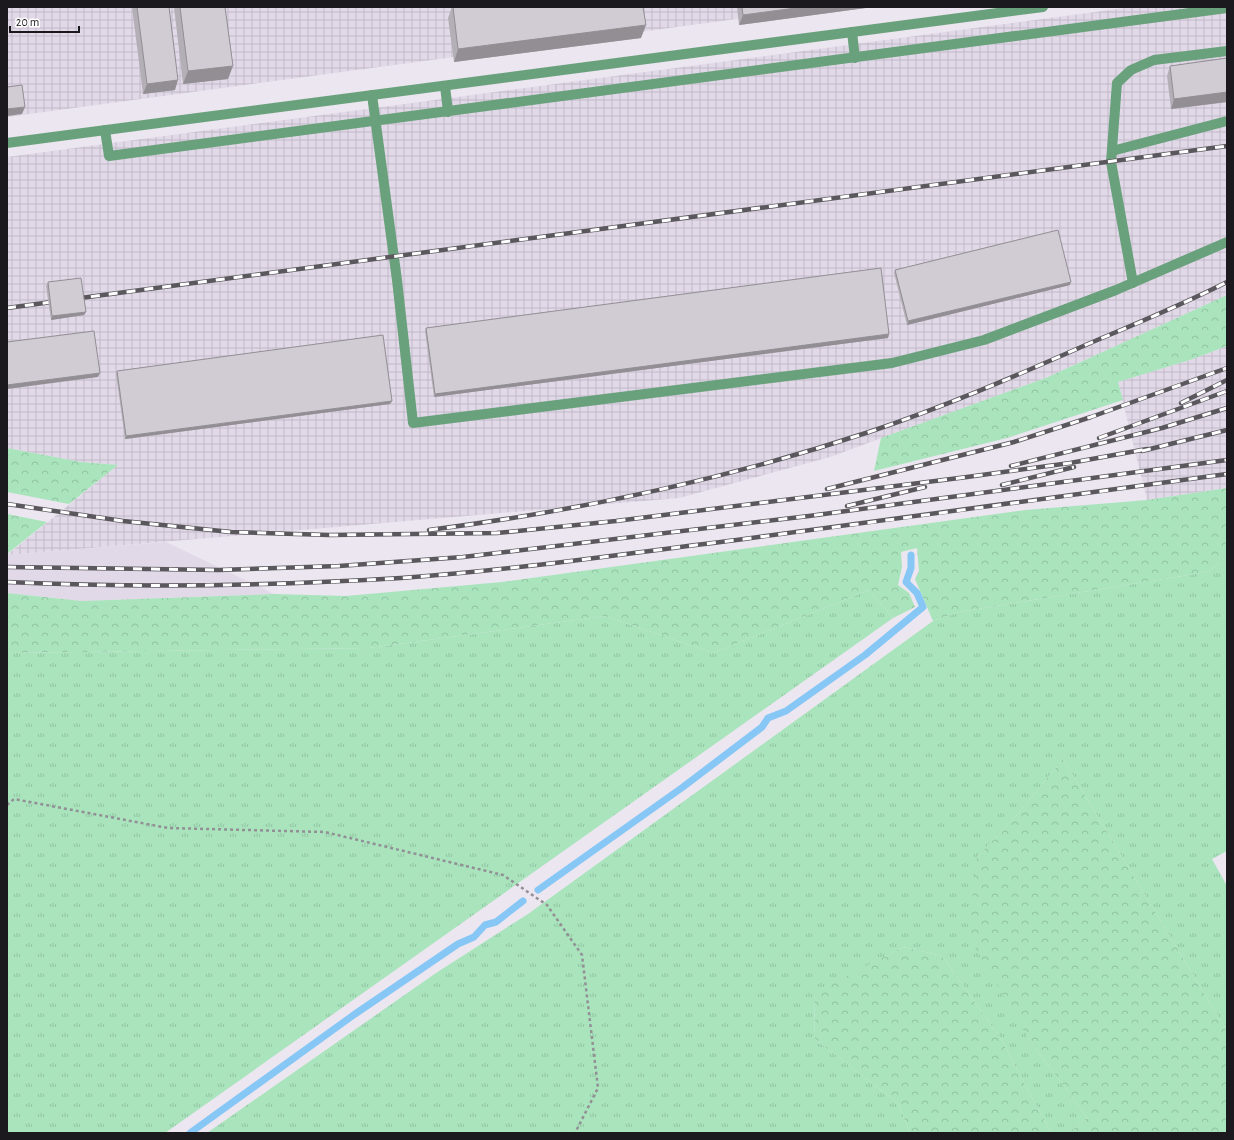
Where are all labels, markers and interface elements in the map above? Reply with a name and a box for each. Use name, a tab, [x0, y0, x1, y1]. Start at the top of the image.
scale bar	[10, 8, 79, 34]
text: 20 m	[16, 16, 39, 28]

